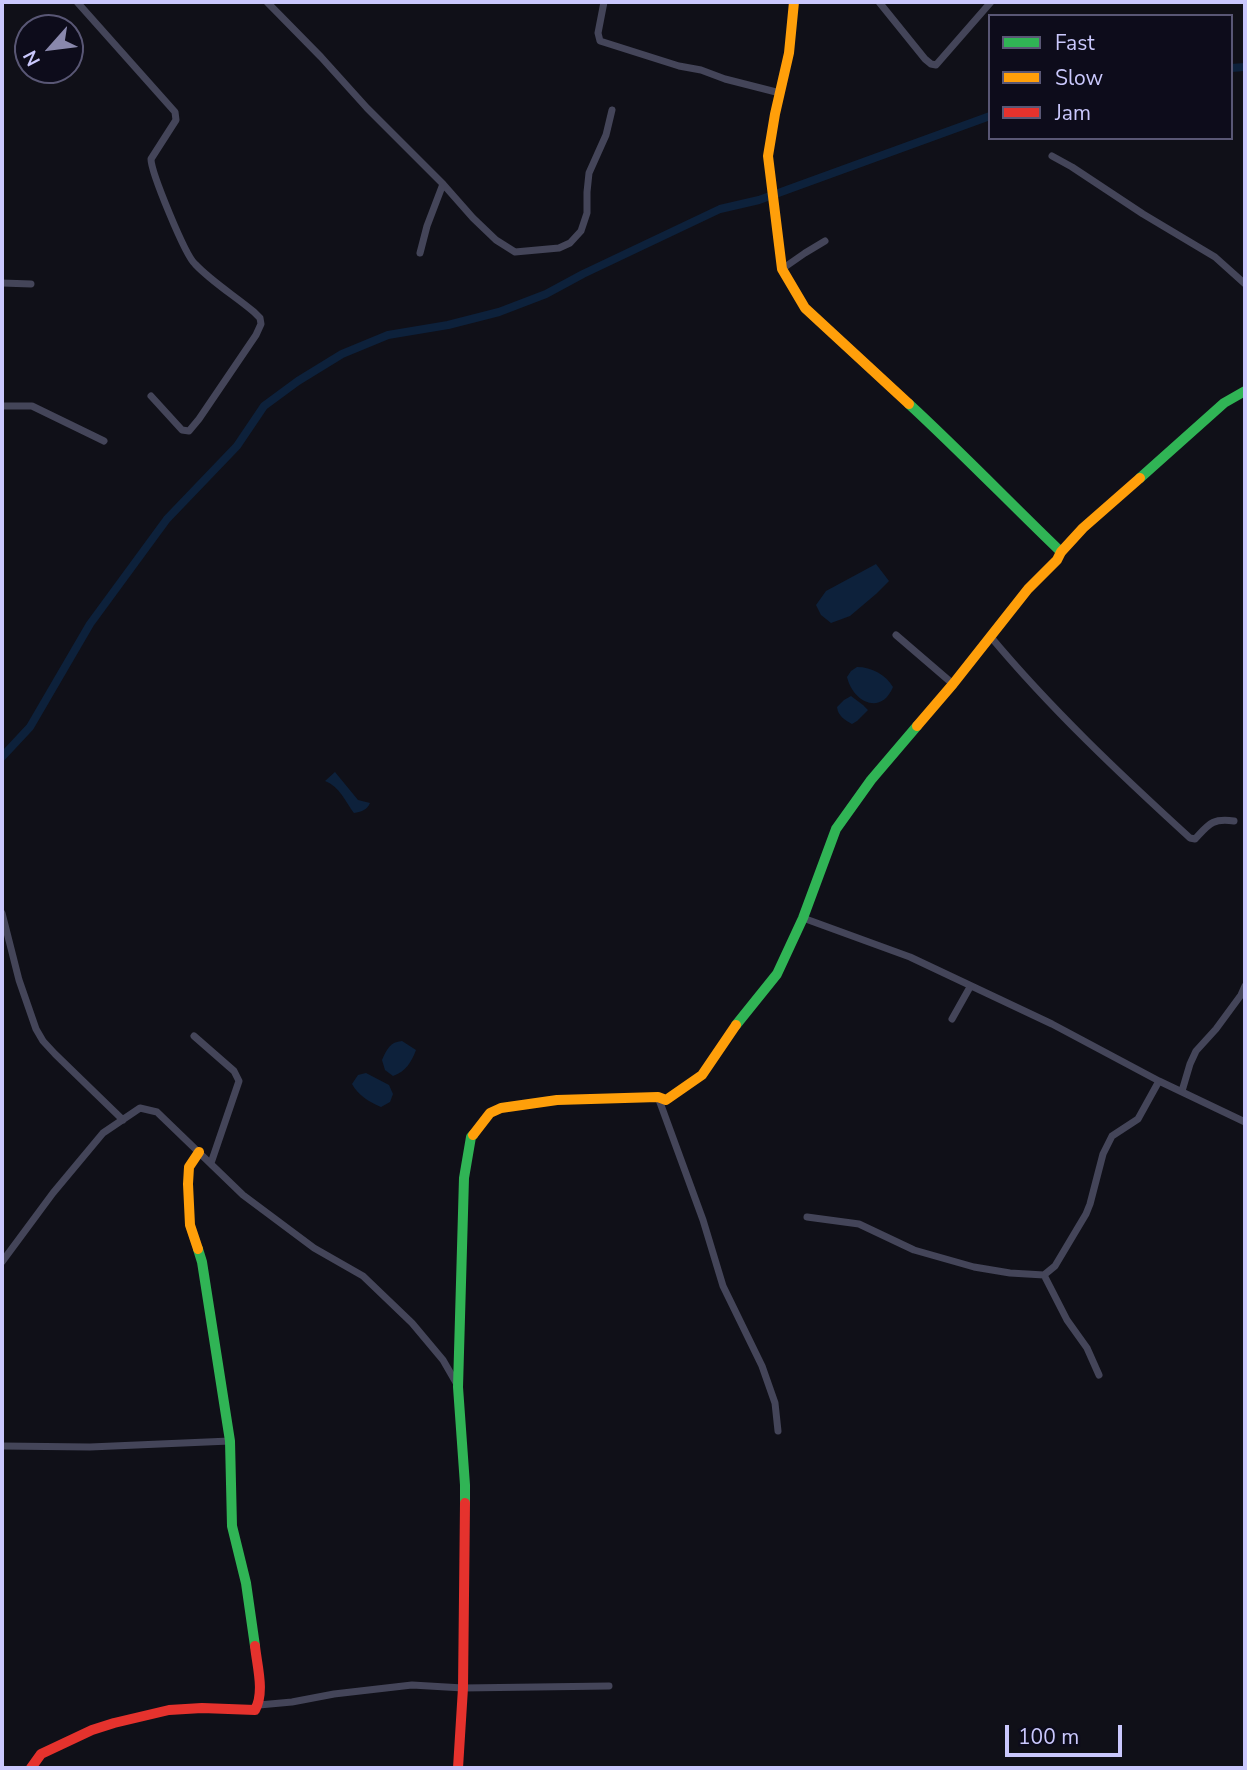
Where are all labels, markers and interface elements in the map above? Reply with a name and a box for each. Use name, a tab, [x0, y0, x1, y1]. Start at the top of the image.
north arrow	[14, 14, 84, 84]
legend	[988, 14, 1233, 140]
text: Fast	[1055, 29, 1095, 57]
text: N	[17, 46, 47, 70]
text: Slow	[1055, 64, 1103, 92]
text: Jam	[1055, 99, 1091, 127]
scale bar	[1009, 1710, 1126, 1754]
text: 100 m	[1018, 1723, 1079, 1751]

